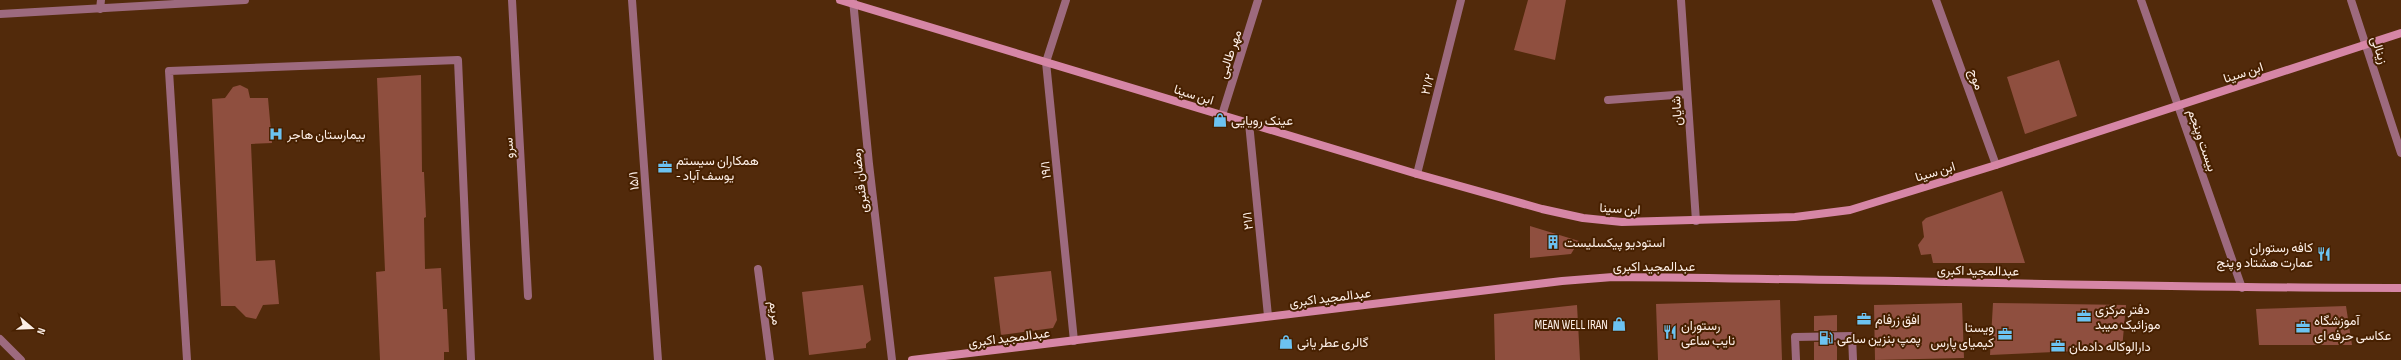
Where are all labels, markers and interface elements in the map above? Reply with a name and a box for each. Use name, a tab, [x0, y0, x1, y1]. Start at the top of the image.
street label: مهر طالبی	[1215, 28, 1245, 81]
street label: زینالی	[2367, 34, 2391, 66]
street label: ابن سینا	[2221, 59, 2265, 87]
street label: موج	[1964, 67, 1987, 93]
street label: ۲۱/۲	[1418, 72, 1438, 96]
street label: ابن سینا	[1172, 81, 1216, 109]
street label: شایان	[1668, 95, 1686, 126]
street label: بیست وپنجم	[2183, 107, 2220, 174]
shop icon: عینک رویایی	[1212, 112, 1228, 128]
place label: عینک رویایی	[1231, 113, 1293, 129]
hospital icon: بیمارستان هاجر	[268, 126, 284, 142]
place label: بیمارستان هاجر	[286, 127, 366, 143]
street label: سرو	[500, 137, 518, 159]
street label: رمضان قنبری	[848, 148, 872, 214]
place label: همکاران سیستم - یوسف آباد	[676, 153, 759, 184]
street label: ابن سینا	[1913, 158, 1957, 186]
office icon: همکاران سیستم - یوسف آباد	[657, 159, 673, 175]
street label: ۱۹/۱	[1037, 160, 1055, 179]
street label: ۱۵/۱	[625, 171, 643, 191]
street label: ابن سینا	[1599, 200, 1641, 218]
street label: ۲۱/۱	[1239, 211, 1257, 231]
building icon: استودیو پیکسلیست	[1545, 234, 1561, 250]
place label: استودیو پیکسلیست	[1564, 235, 1665, 252]
place label: کافه رستوران عمارت هشتاد و پنج	[2217, 240, 2313, 272]
restaurant icon: کافه رستوران عمارت هشتاد و پنج	[2316, 246, 2332, 262]
street label: عبدالمجید اکبری	[1613, 259, 1695, 275]
street label: عبدالمجید اکبری	[1937, 262, 2020, 280]
street label: عبدالمجید اکبری	[1288, 285, 1372, 311]
street label: مریم	[765, 300, 785, 326]
place label: دفتر مرکزی موزائیک میبد	[2095, 302, 2160, 333]
north arrow	[12, 308, 52, 348]
office icon: دفتر مرکزی موزائیک میبد	[2076, 308, 2092, 324]
office icon: افق زرفام	[1856, 311, 1872, 327]
place label: افق زرفام	[1875, 312, 1920, 328]
place label: آموزشگاه عکاسی حرفه ای	[2314, 313, 2392, 344]
shop icon: MEAN WELL IRAN	[1611, 316, 1627, 332]
place label: MEAN WELL IRAN	[1535, 317, 1608, 333]
place label: رستوران نایب ساعی	[1681, 318, 1735, 349]
office icon: آموزشگاه عکاسی حرفه ای	[2295, 319, 2311, 335]
place label: ویستا کیمیای پارس	[1930, 320, 1994, 352]
restaurant icon: رستوران نایب ساعی	[1662, 324, 1678, 340]
street label: عبدالمجید اکبری	[967, 325, 1051, 351]
text: N	[34, 326, 48, 336]
office icon: ویستا کیمیای پارس	[1997, 326, 2013, 342]
fuel station icon: پمپ بنزین ساعی	[1818, 330, 1834, 346]
place label: پمپ بنزین ساعی	[1837, 331, 1921, 348]
shop icon: گالری عطر یانی	[1278, 334, 1294, 350]
place label: گالری عطر یانی	[1297, 335, 1369, 351]
office icon: دارالوکاله دادمان	[2050, 338, 2066, 354]
place label: دارالوکاله دادمان	[2069, 339, 2151, 355]

